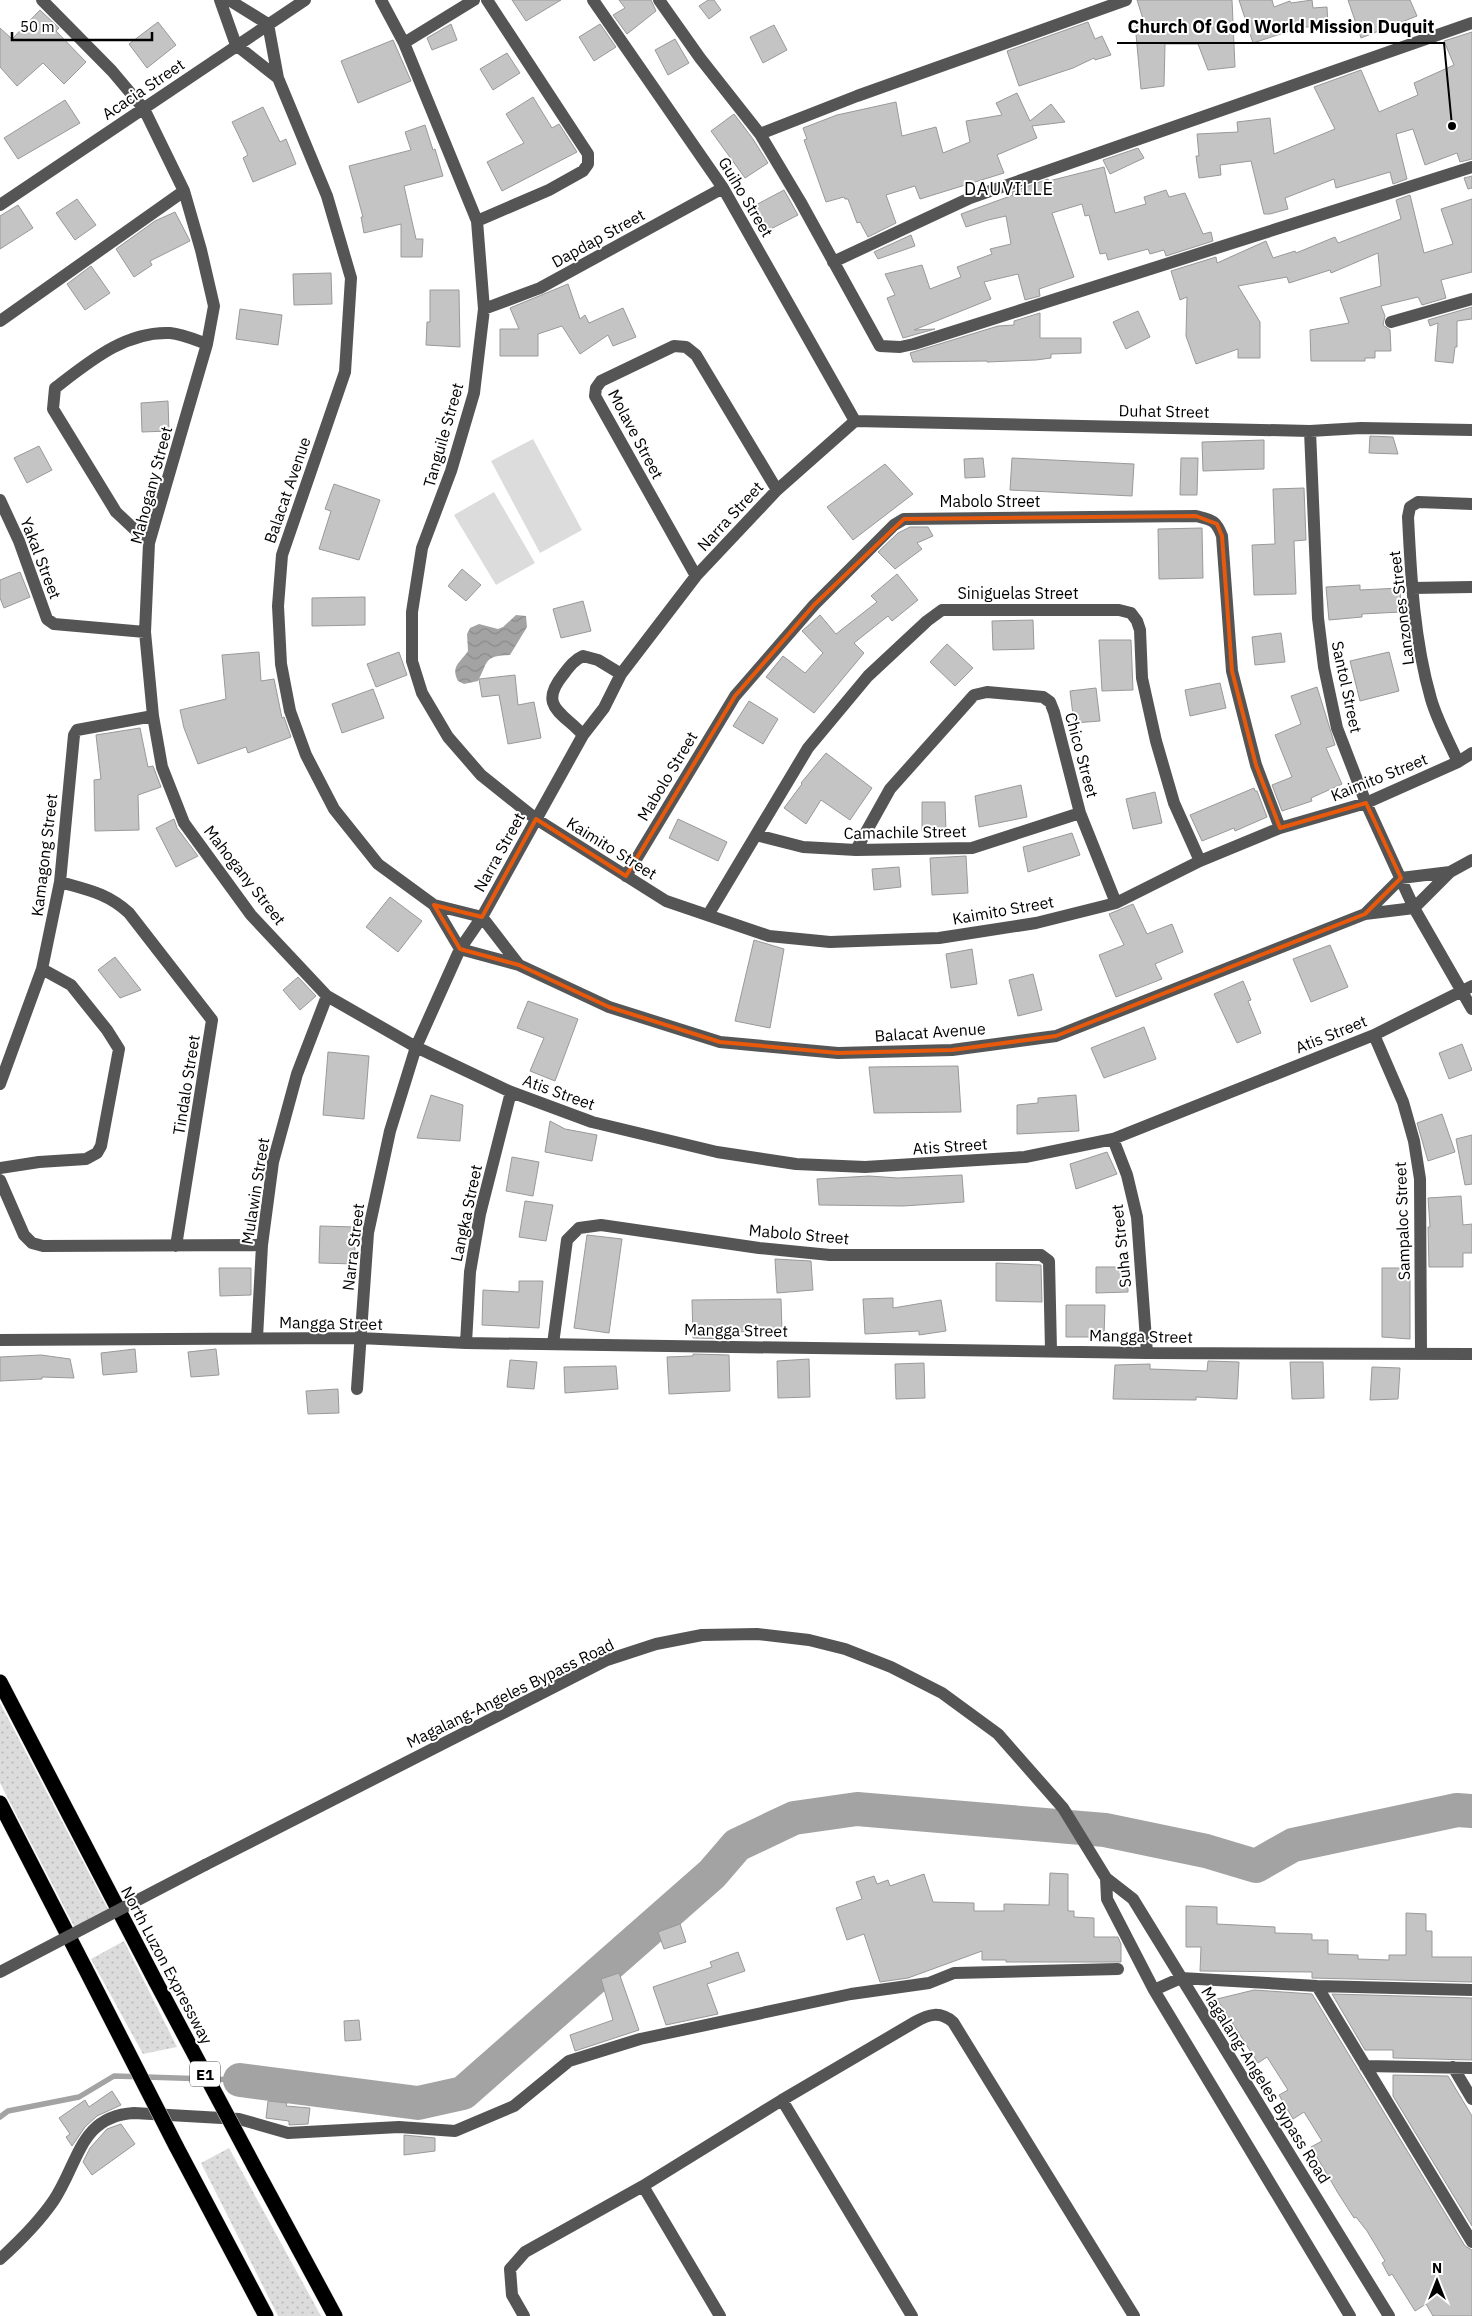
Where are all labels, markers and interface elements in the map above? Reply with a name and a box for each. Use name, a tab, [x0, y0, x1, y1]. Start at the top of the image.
scale bar	[12, 10, 152, 42]
callout: Church Of God World Mission Duquit	[1117, 10, 1444, 43]
text: Church Of God World Mission Duquit	[1128, 15, 1435, 38]
text: 50 m	[20, 17, 55, 36]
street label: Acacia Street	[98, 54, 188, 124]
street label: Guiho Street	[714, 153, 778, 241]
district label: DAUVILLE	[964, 177, 1054, 200]
street label: Dapdap Street	[548, 204, 648, 272]
street label: Tanguile Street	[419, 380, 467, 490]
street label: Molave Street	[604, 386, 668, 482]
street label: Duhat Street	[1118, 400, 1210, 422]
street label: Mahogany Street	[126, 424, 176, 546]
street label: Balacat Avenue	[259, 434, 315, 546]
street label: Narra Street	[693, 477, 767, 555]
street label: Mabolo Street	[940, 491, 1040, 511]
street label: Yakal Street	[16, 514, 66, 602]
street label: Lanzones Street	[1384, 550, 1418, 666]
street label: Siniguelas Street	[958, 583, 1079, 603]
street label: Santol Street	[1328, 639, 1366, 735]
street label: Chico Street	[1061, 710, 1103, 800]
street label: Mabolo Street	[632, 728, 702, 824]
street label: Kaimito Street	[1328, 749, 1430, 805]
street label: Kamagong Street	[27, 792, 61, 918]
street label: Narra Street	[469, 809, 529, 895]
street label: Kaimito Street	[563, 812, 661, 884]
street label: Mahogany Street	[200, 821, 290, 929]
street label: Camachile Street	[843, 821, 967, 843]
street label: Kaimito Street	[951, 891, 1055, 929]
street label: Atis Street	[1292, 1011, 1370, 1057]
street label: Balacat Avenue	[874, 1018, 986, 1046]
street label: Tindalo Street	[168, 1034, 204, 1136]
street label: Atis Street	[520, 1070, 598, 1114]
street label: Atis Street	[912, 1133, 988, 1159]
street label: Mulawin Street	[237, 1136, 273, 1246]
street label: Sampaloc Street	[1390, 1161, 1414, 1281]
street label: Langka Street	[446, 1163, 486, 1263]
street label: Narra Street	[338, 1202, 368, 1292]
street label: Suha Street	[1107, 1203, 1135, 1289]
street label: Mabolo Street	[748, 1220, 850, 1248]
street label: Mangga Street	[279, 1312, 383, 1334]
street label: Mangga Street	[684, 1319, 788, 1341]
street label: Mangga Street	[1089, 1325, 1193, 1347]
street label: Magalang-Angeles Bypass Road	[403, 1634, 617, 1752]
street label: North Luzon Expressway	[117, 1883, 217, 2047]
street label: Magalang-Angeles Bypass Road	[1197, 1983, 1335, 2187]
road number: E1	[190, 2062, 220, 2086]
north arrow	[1412, 2256, 1462, 2306]
text: N	[1432, 2259, 1442, 2277]

